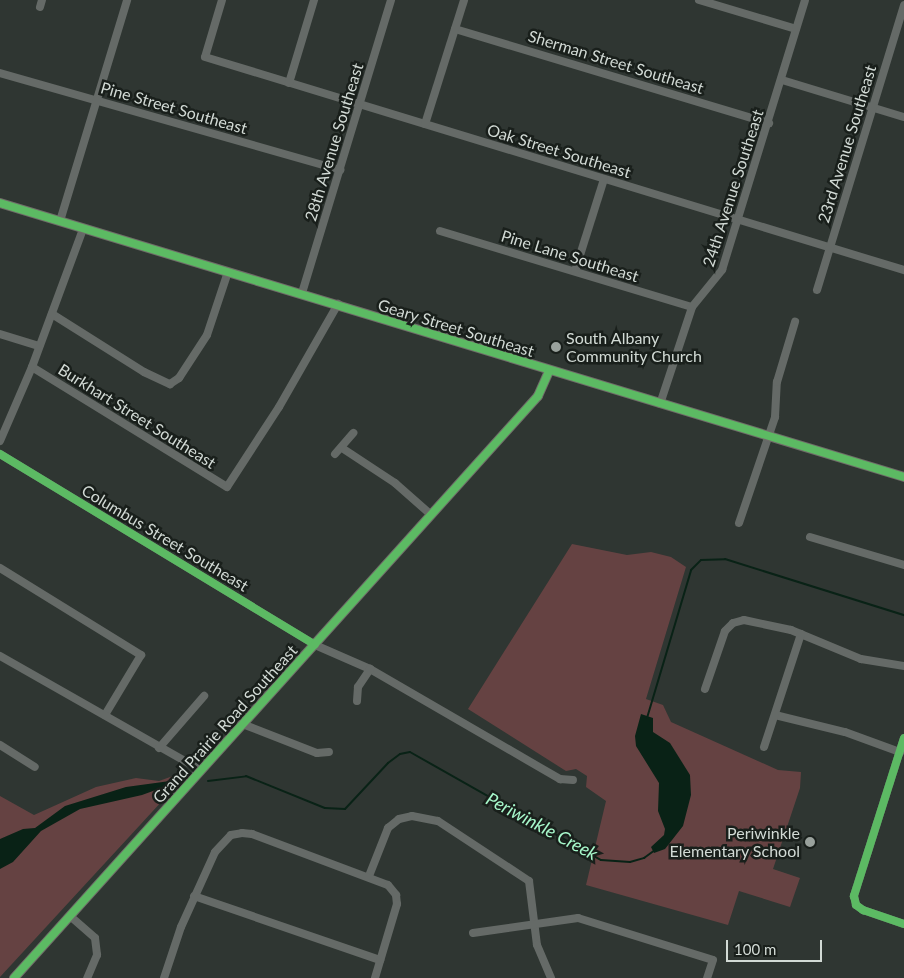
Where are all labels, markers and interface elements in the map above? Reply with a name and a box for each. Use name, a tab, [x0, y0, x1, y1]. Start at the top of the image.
street label: Sherman Street Southeast	[526, 26, 706, 98]
street label: 28th Avenue Southeast	[301, 60, 367, 224]
street label: 23rd Avenue Southeast	[814, 63, 880, 225]
street label: Pine Street Southeast	[99, 78, 249, 138]
street label: 24th Avenue Southeast	[698, 107, 768, 269]
street label: Oak Street Southeast	[485, 120, 633, 182]
street label: Pine Lane Southeast	[499, 226, 641, 286]
street label: Geary Street Southeast	[375, 295, 537, 361]
place label: South Albany Community Church	[566, 328, 702, 366]
marker: South Albany Community Church	[550, 341, 562, 353]
street label: Burkhart Street Southeast	[55, 360, 219, 472]
street label: Columbus Street Southeast	[78, 481, 252, 595]
street label: Grand Prairie Road Southeast	[149, 641, 301, 807]
water label: Periwinkle Creek	[482, 788, 602, 864]
place label: Periwinkle Elementary School	[669, 823, 800, 861]
marker: Periwinkle Elementary School	[804, 836, 816, 848]
scale bar	[729, 930, 825, 962]
text: 100 m	[734, 940, 776, 958]

